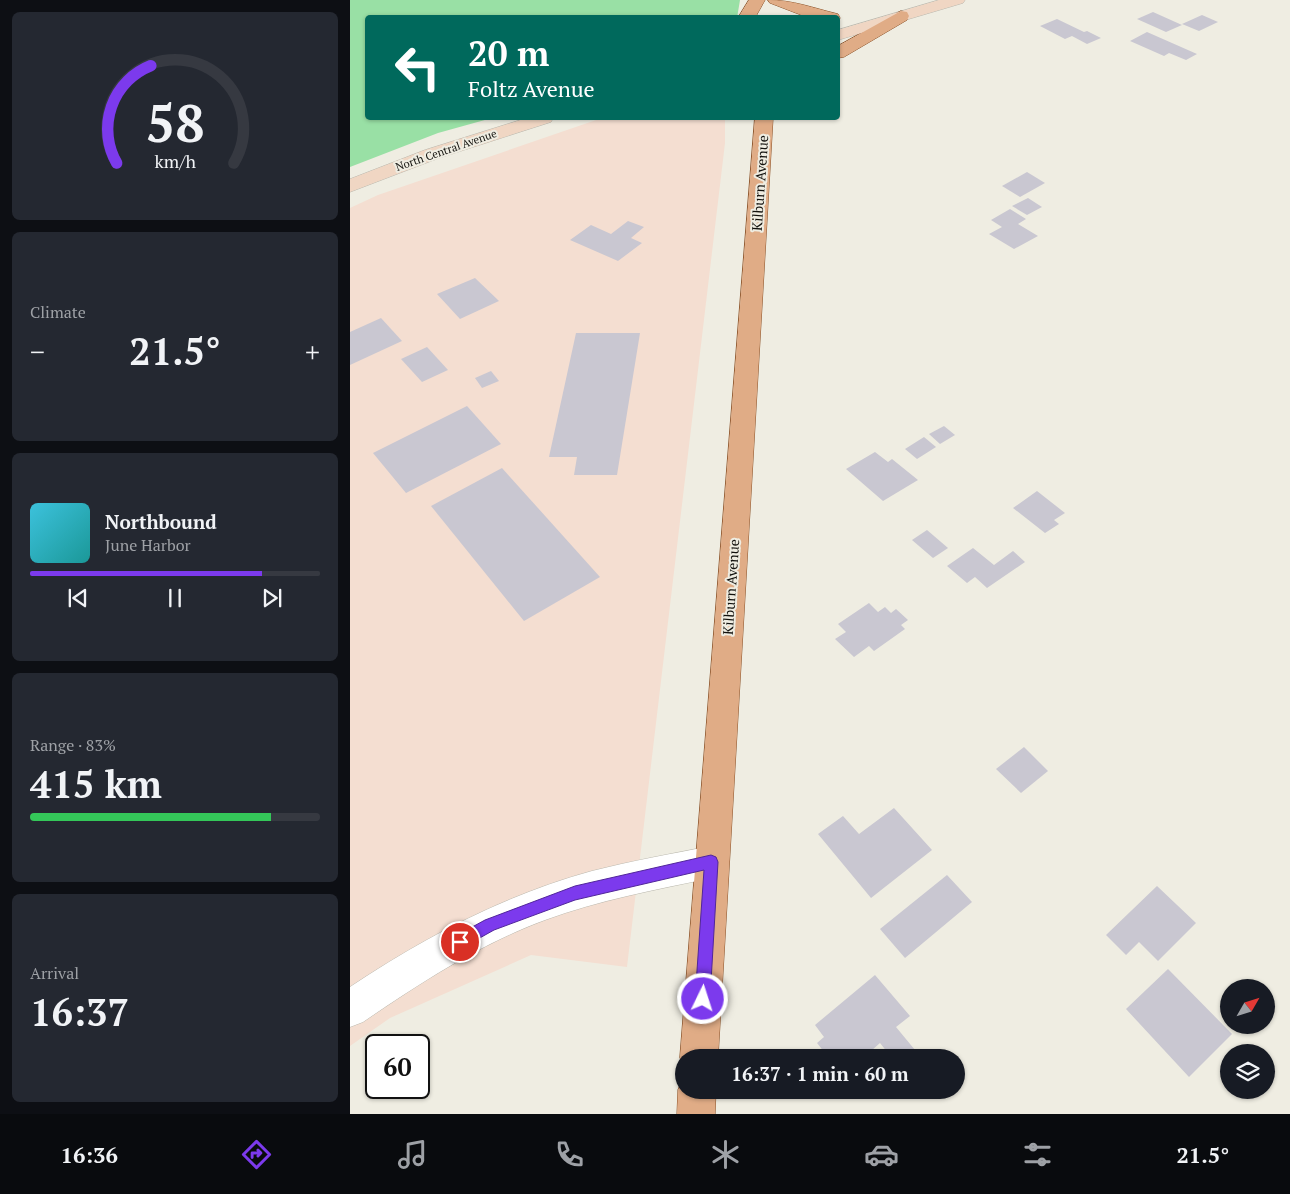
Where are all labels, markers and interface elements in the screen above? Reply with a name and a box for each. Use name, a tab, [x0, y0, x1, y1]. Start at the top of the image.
text: 20 m	[468, 30, 549, 76]
icon: left	[385, 35, 450, 100]
text: Foltz Avenue	[468, 74, 595, 103]
text: 58	[146, 88, 204, 157]
street label: North Central Avenue	[394, 126, 499, 174]
street label: Kilburn Avenue	[747, 135, 772, 231]
text: km/h	[154, 149, 196, 173]
text: Climate	[30, 301, 86, 323]
text: 21.5°	[129, 326, 221, 376]
text: −	[30, 333, 45, 370]
text: +	[305, 333, 320, 370]
text: Northbound	[105, 509, 217, 534]
text: June Harbor	[105, 534, 191, 556]
street label: Kilburn Avenue	[718, 539, 743, 635]
icon: previous	[64, 584, 92, 612]
icon: pause	[161, 584, 189, 612]
icon: next	[258, 584, 286, 612]
text: Range · 83%	[30, 734, 116, 756]
text: 415 km	[30, 759, 162, 809]
pin	[439, 921, 481, 963]
icon: arrive	[446, 928, 474, 956]
text: Arrival	[30, 962, 79, 984]
position arrow	[676, 972, 728, 1024]
north arrow	[1220, 979, 1275, 1034]
map controls	[1220, 979, 1275, 1099]
text: 16:37	[30, 987, 129, 1037]
speed limit sign: 60	[365, 1034, 430, 1099]
button: layers	[1220, 1044, 1275, 1099]
text: 16:37 · 1 min · 60 m	[731, 1061, 909, 1086]
icon: directions	[239, 1137, 274, 1172]
icon: music	[395, 1137, 430, 1172]
icon: phone	[552, 1137, 587, 1172]
icon: climate	[708, 1137, 743, 1172]
icon: car	[864, 1137, 899, 1172]
icon: filters	[1020, 1137, 1055, 1172]
text: 16:36	[61, 1140, 118, 1169]
text: 21.5°	[1176, 1140, 1229, 1169]

